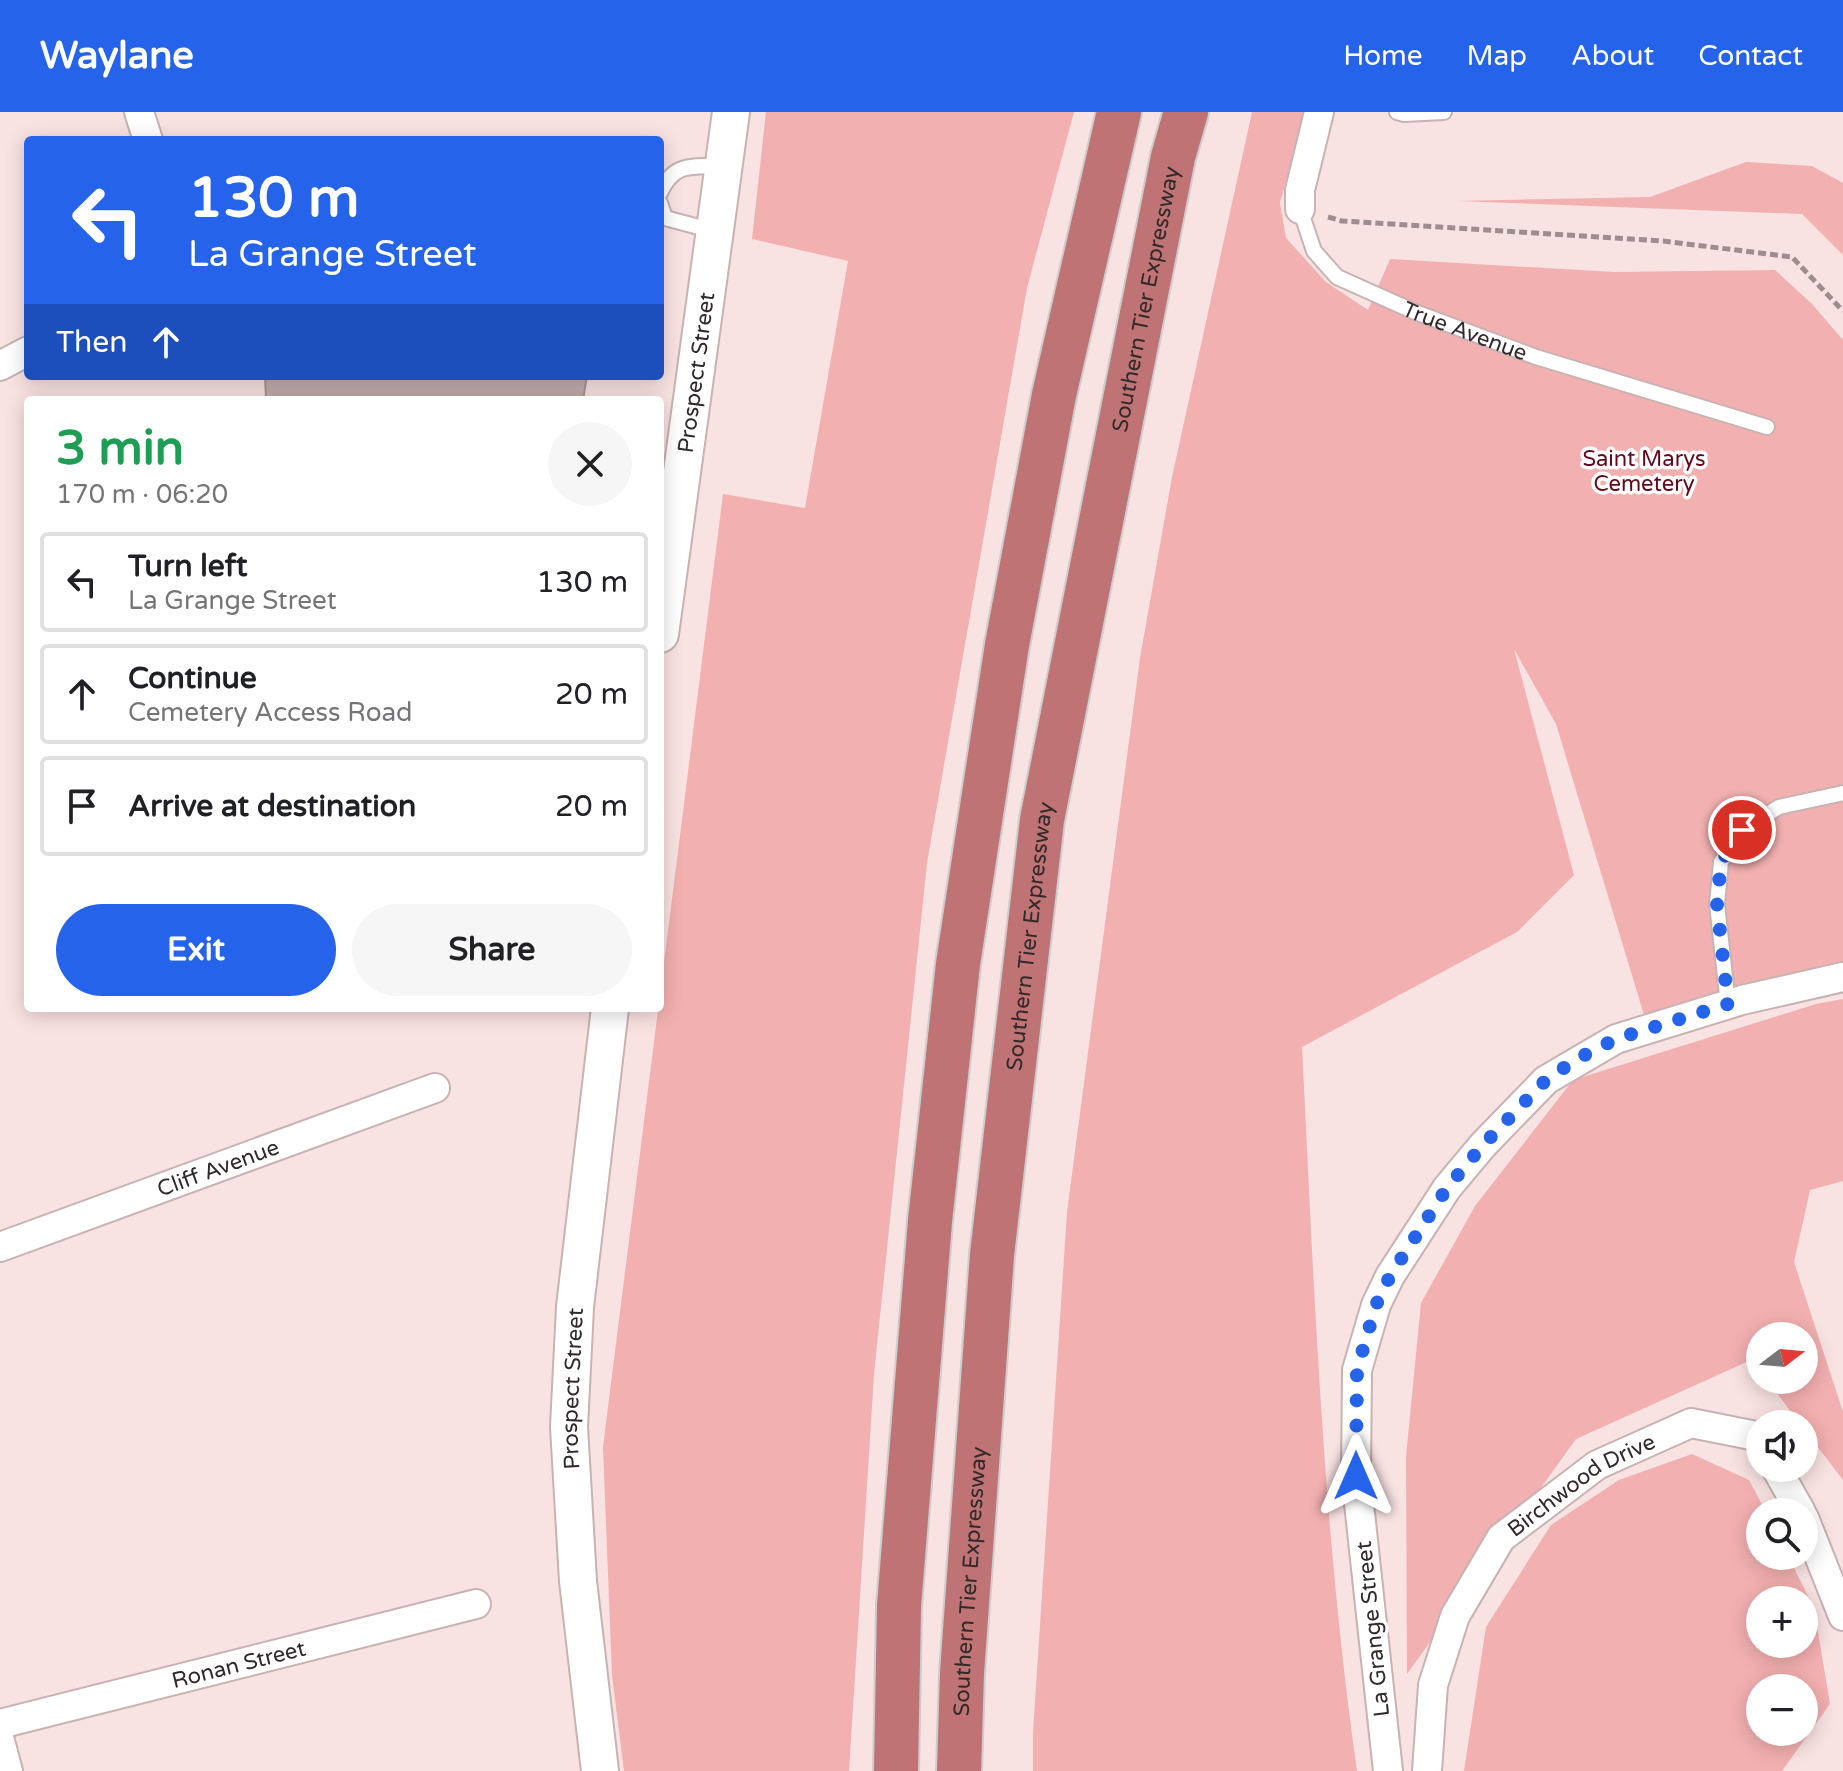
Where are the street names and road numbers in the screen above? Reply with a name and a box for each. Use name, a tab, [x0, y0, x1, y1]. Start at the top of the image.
street label: Southern Tier Expressway	[1107, 164, 1185, 434]
street label: Prospect Street	[673, 291, 720, 454]
street label: True Avenue	[1398, 296, 1531, 367]
street label: Southern Tier Expressway	[1001, 800, 1059, 1072]
street label: Cliff Avenue	[154, 1134, 283, 1202]
street label: Prospect Street	[557, 1307, 589, 1470]
street label: Birchwood Drive	[1503, 1429, 1659, 1542]
street label: Southern Tier Expressway	[949, 1445, 992, 1717]
street label: La Grange Street	[1351, 1540, 1395, 1718]
street label: Ronan Street	[169, 1635, 308, 1694]

